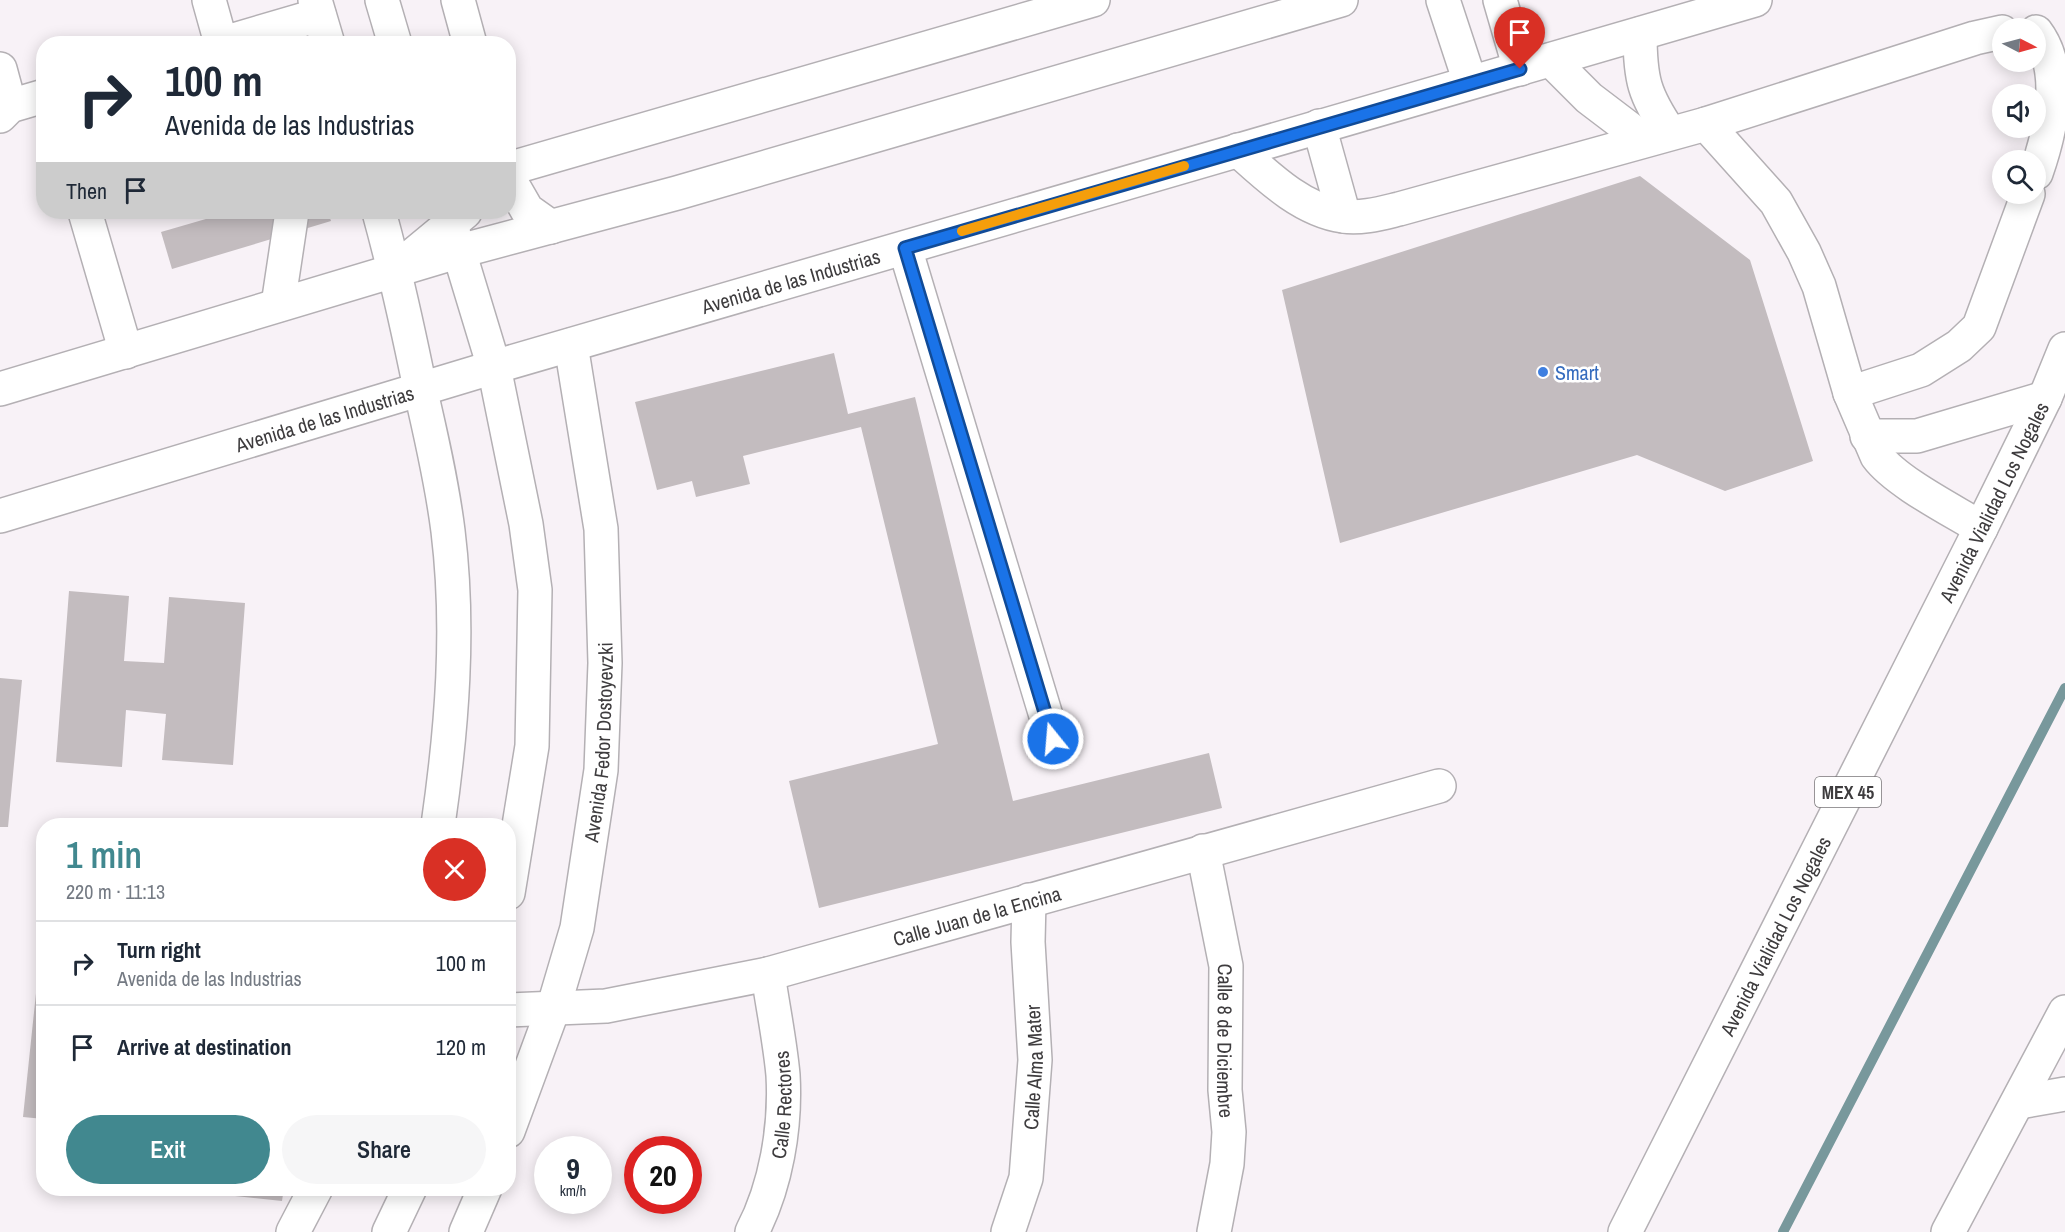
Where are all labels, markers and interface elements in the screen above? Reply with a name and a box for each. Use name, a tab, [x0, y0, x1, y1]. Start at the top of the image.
pin	[1494, 7, 1545, 69]
icon: arrive	[1503, 16, 1536, 49]
north arrow	[1992, 18, 2046, 72]
map controls	[1992, 18, 2046, 204]
text: 100 m	[165, 53, 263, 109]
icon: right	[66, 60, 144, 138]
button: sound	[1992, 84, 2046, 138]
text: Avenida de las Industrias	[165, 107, 414, 143]
button: search	[1992, 150, 2046, 204]
icon: arrive	[119, 174, 152, 207]
text: Then	[66, 176, 107, 206]
street label: Avenida de las Industrias	[697, 242, 883, 320]
place label: Smart	[1555, 359, 1599, 386]
marker: Smart	[1536, 365, 1550, 379]
street label: Avenida de las Industrias	[231, 378, 417, 458]
street label: Avenida Vialidad Los Nogales	[1932, 397, 2055, 607]
street label: Avenida Fedor Dostoyevzki	[577, 642, 619, 845]
position arrow	[1021, 707, 1085, 771]
road number: MEX 45	[1815, 777, 1881, 807]
text: 1 min	[66, 831, 142, 879]
street label: Avenida Vialidad Los Nogales	[1713, 831, 1837, 1041]
button: close	[423, 838, 486, 901]
text: 220 m · 11:13	[66, 878, 165, 905]
street label: Calle Juan de la Encina	[890, 879, 1064, 952]
text: Turn right	[117, 935, 201, 965]
icon: right	[66, 947, 99, 980]
text: 100 m	[436, 948, 486, 978]
street label: Calle 8 de Diciembre	[1211, 964, 1241, 1119]
text: Avenida de las Industrias	[117, 965, 302, 992]
street label: Calle Alma Mater	[1016, 1004, 1049, 1131]
icon: arrive	[66, 1031, 99, 1064]
text: Arrive at destination	[117, 1032, 291, 1062]
text: 120 m	[436, 1032, 486, 1062]
street label: Calle Rectores	[764, 1049, 797, 1161]
button: Exit	[66, 1115, 270, 1184]
button: Share	[282, 1115, 486, 1184]
speed limit sign: 20	[624, 1136, 702, 1214]
text: 9	[566, 1148, 580, 1188]
text: km/h	[560, 1180, 586, 1201]

